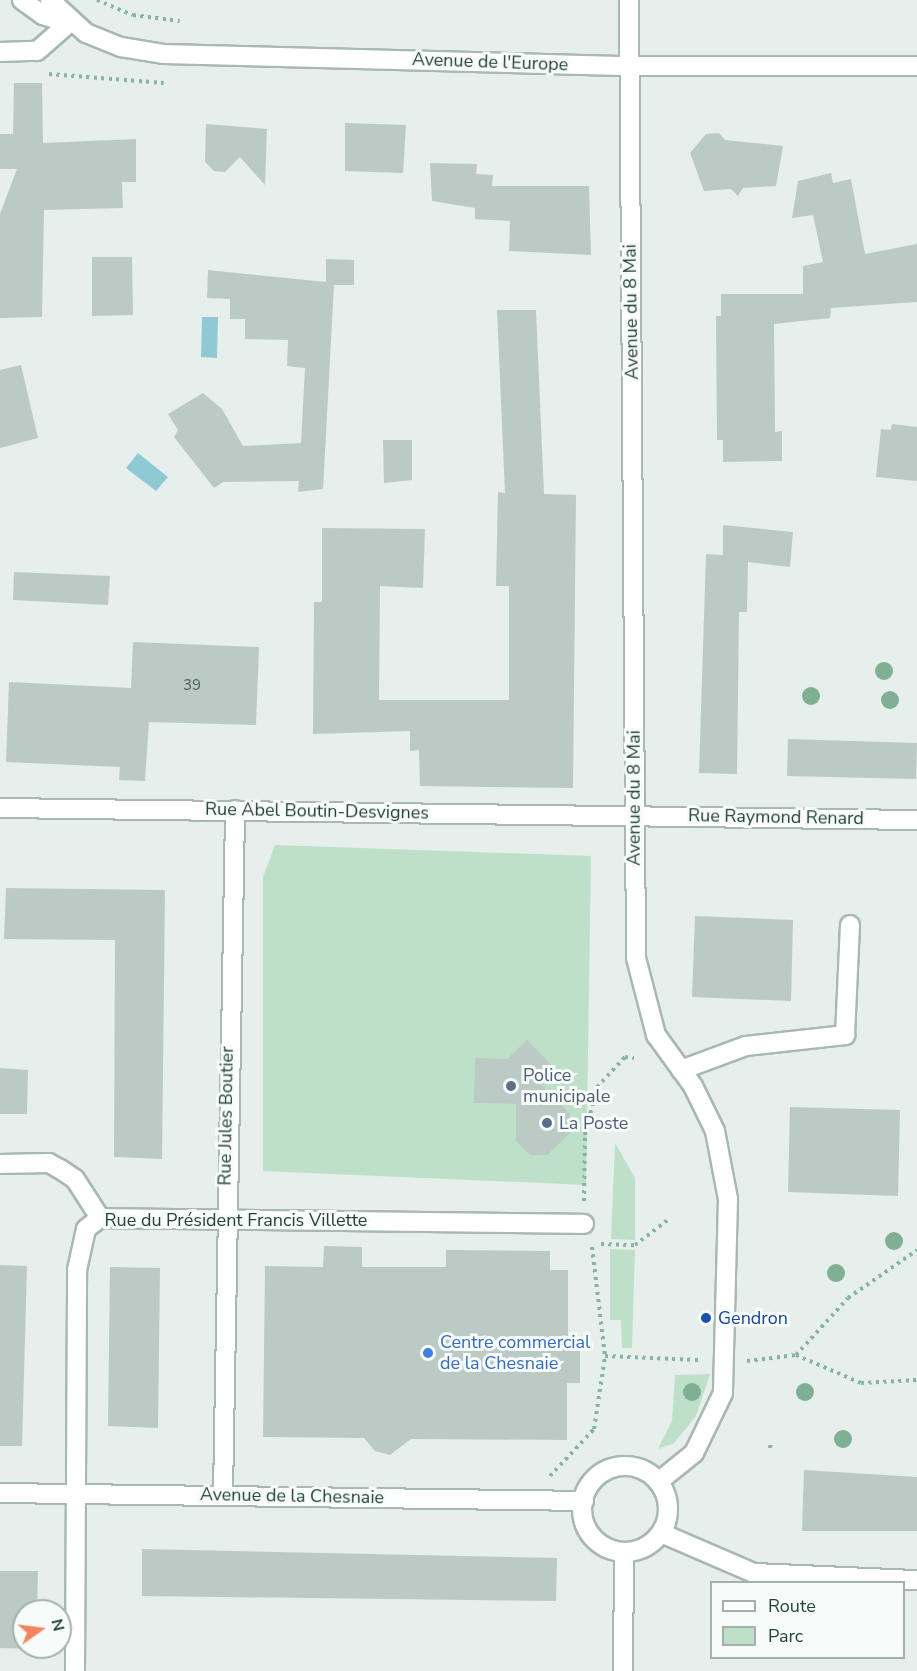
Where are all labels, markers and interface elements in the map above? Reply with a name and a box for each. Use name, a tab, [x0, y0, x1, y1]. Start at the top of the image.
street label: Avenue de l'Europe	[412, 48, 568, 76]
street label: Avenue du 8 Mai	[619, 244, 643, 380]
house number: 39	[183, 677, 201, 695]
street label: Avenue du 8 Mai	[623, 730, 645, 866]
street label: Rue Abel Boutin-Desvignes	[205, 798, 429, 824]
street label: Rue Raymond Renard	[688, 805, 864, 829]
street label: Rue Jules Boutier	[214, 1046, 238, 1186]
place label: Police municipale	[523, 1065, 610, 1108]
marker: Police municipale	[504, 1079, 518, 1093]
place label: La Poste	[559, 1112, 628, 1134]
marker: La Poste	[540, 1116, 554, 1130]
street label: Rue du Président Francis Villette	[105, 1209, 367, 1231]
place label: Gendron	[718, 1307, 788, 1329]
marker: Gendron	[699, 1311, 713, 1325]
place label: Centre commercial de la Chesnaie	[440, 1332, 590, 1374]
marker: Centre commercial de la Chesnaie	[421, 1346, 435, 1360]
street label: Avenue de la Chesnaie	[200, 1484, 384, 1508]
legend	[710, 1581, 905, 1659]
text: Route	[768, 1594, 816, 1618]
north arrow	[12, 1599, 72, 1659]
text: N	[45, 1617, 70, 1634]
text: Parc	[768, 1624, 803, 1648]

